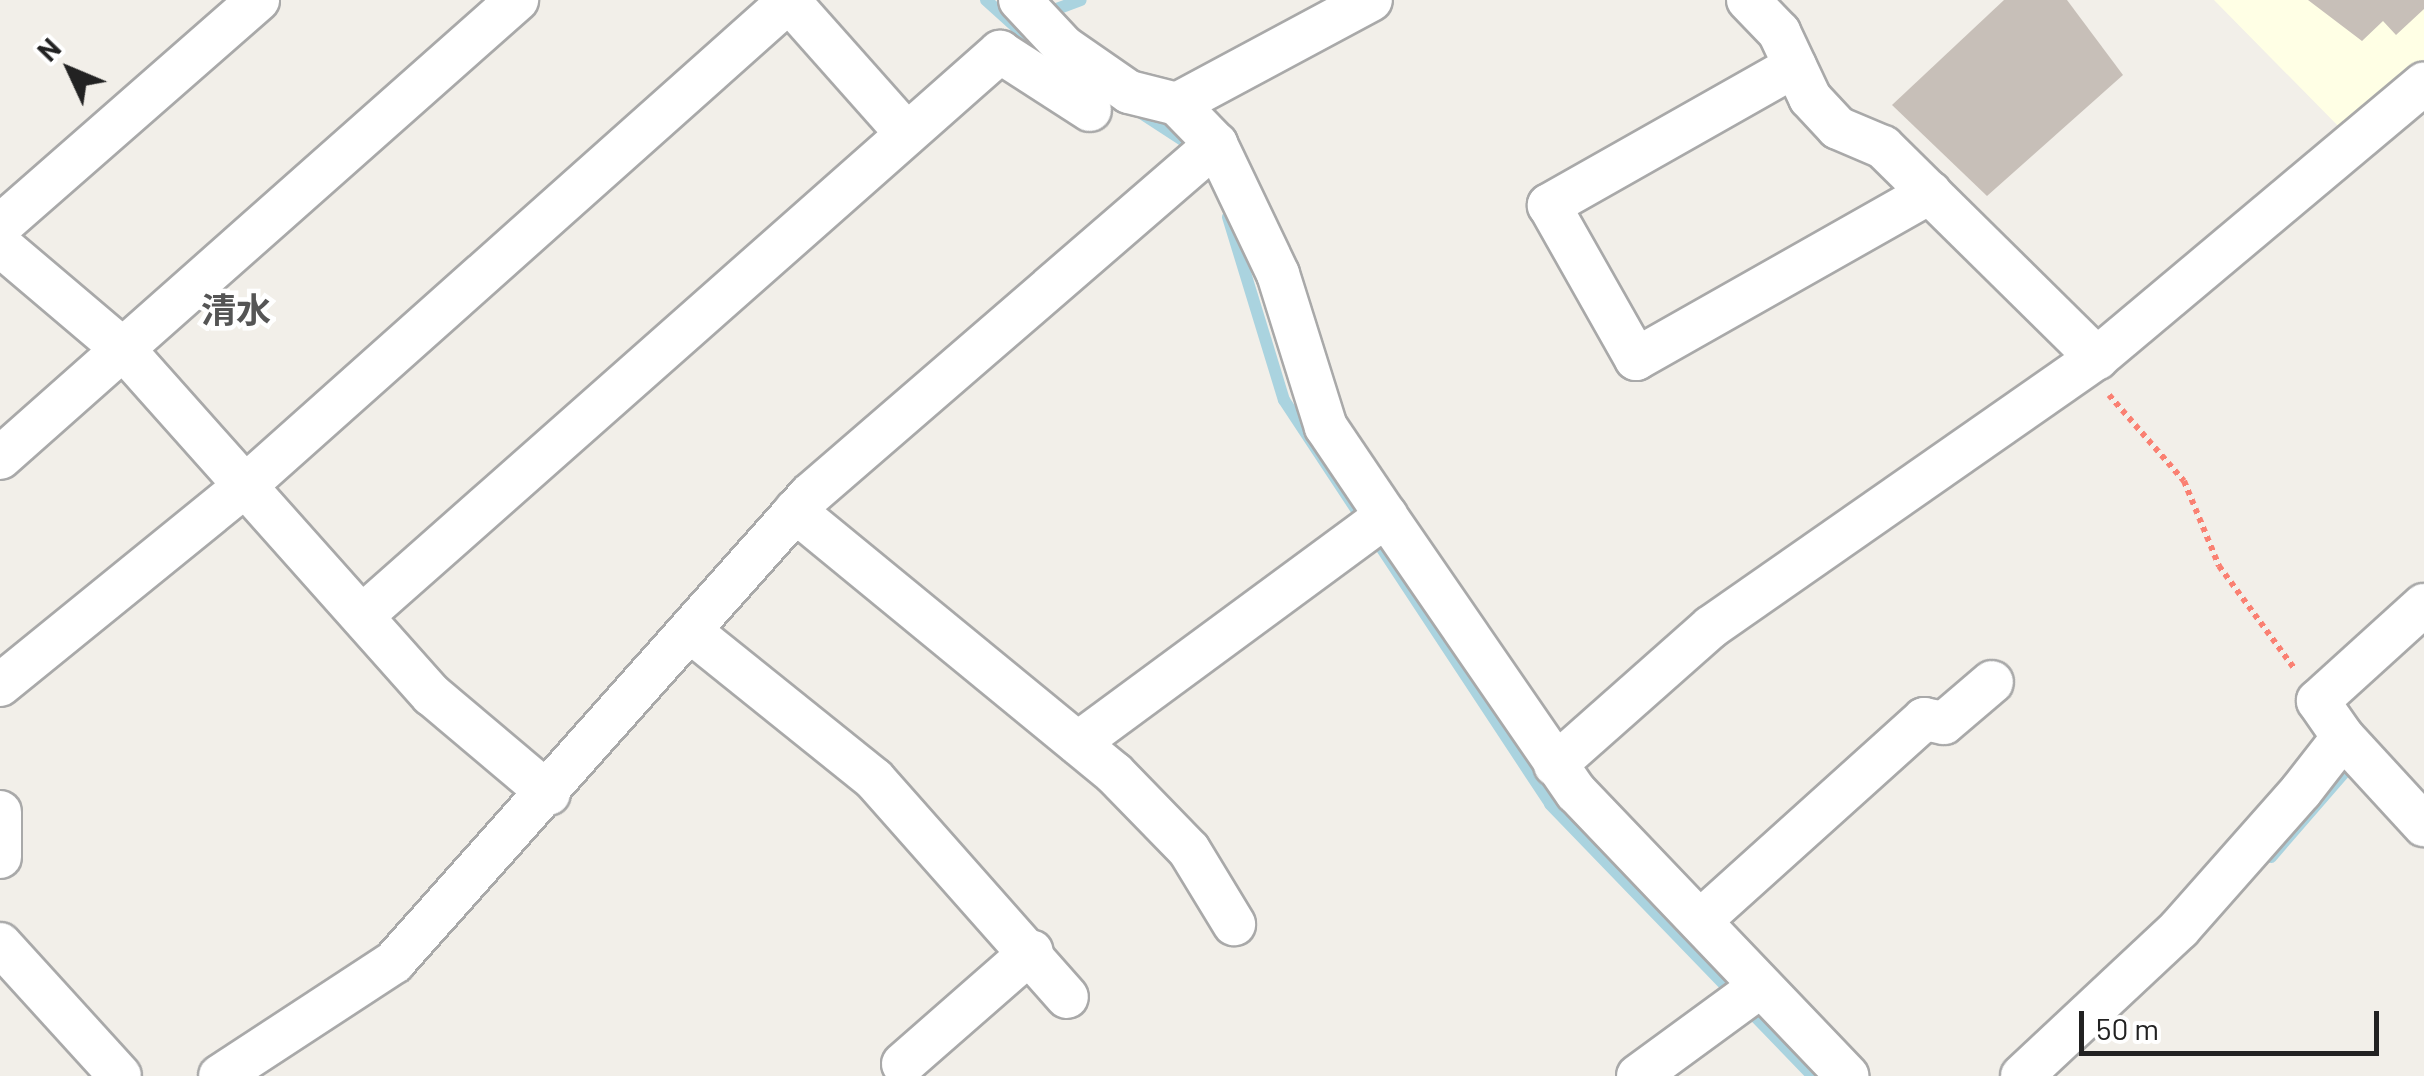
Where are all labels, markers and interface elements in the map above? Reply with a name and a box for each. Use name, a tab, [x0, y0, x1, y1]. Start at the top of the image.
north arrow	[20, 20, 120, 120]
text: N	[30, 31, 67, 68]
district label: 清水	[201, 288, 271, 330]
scale bar	[2084, 991, 2384, 1053]
text: 50 m	[2096, 1010, 2159, 1046]

